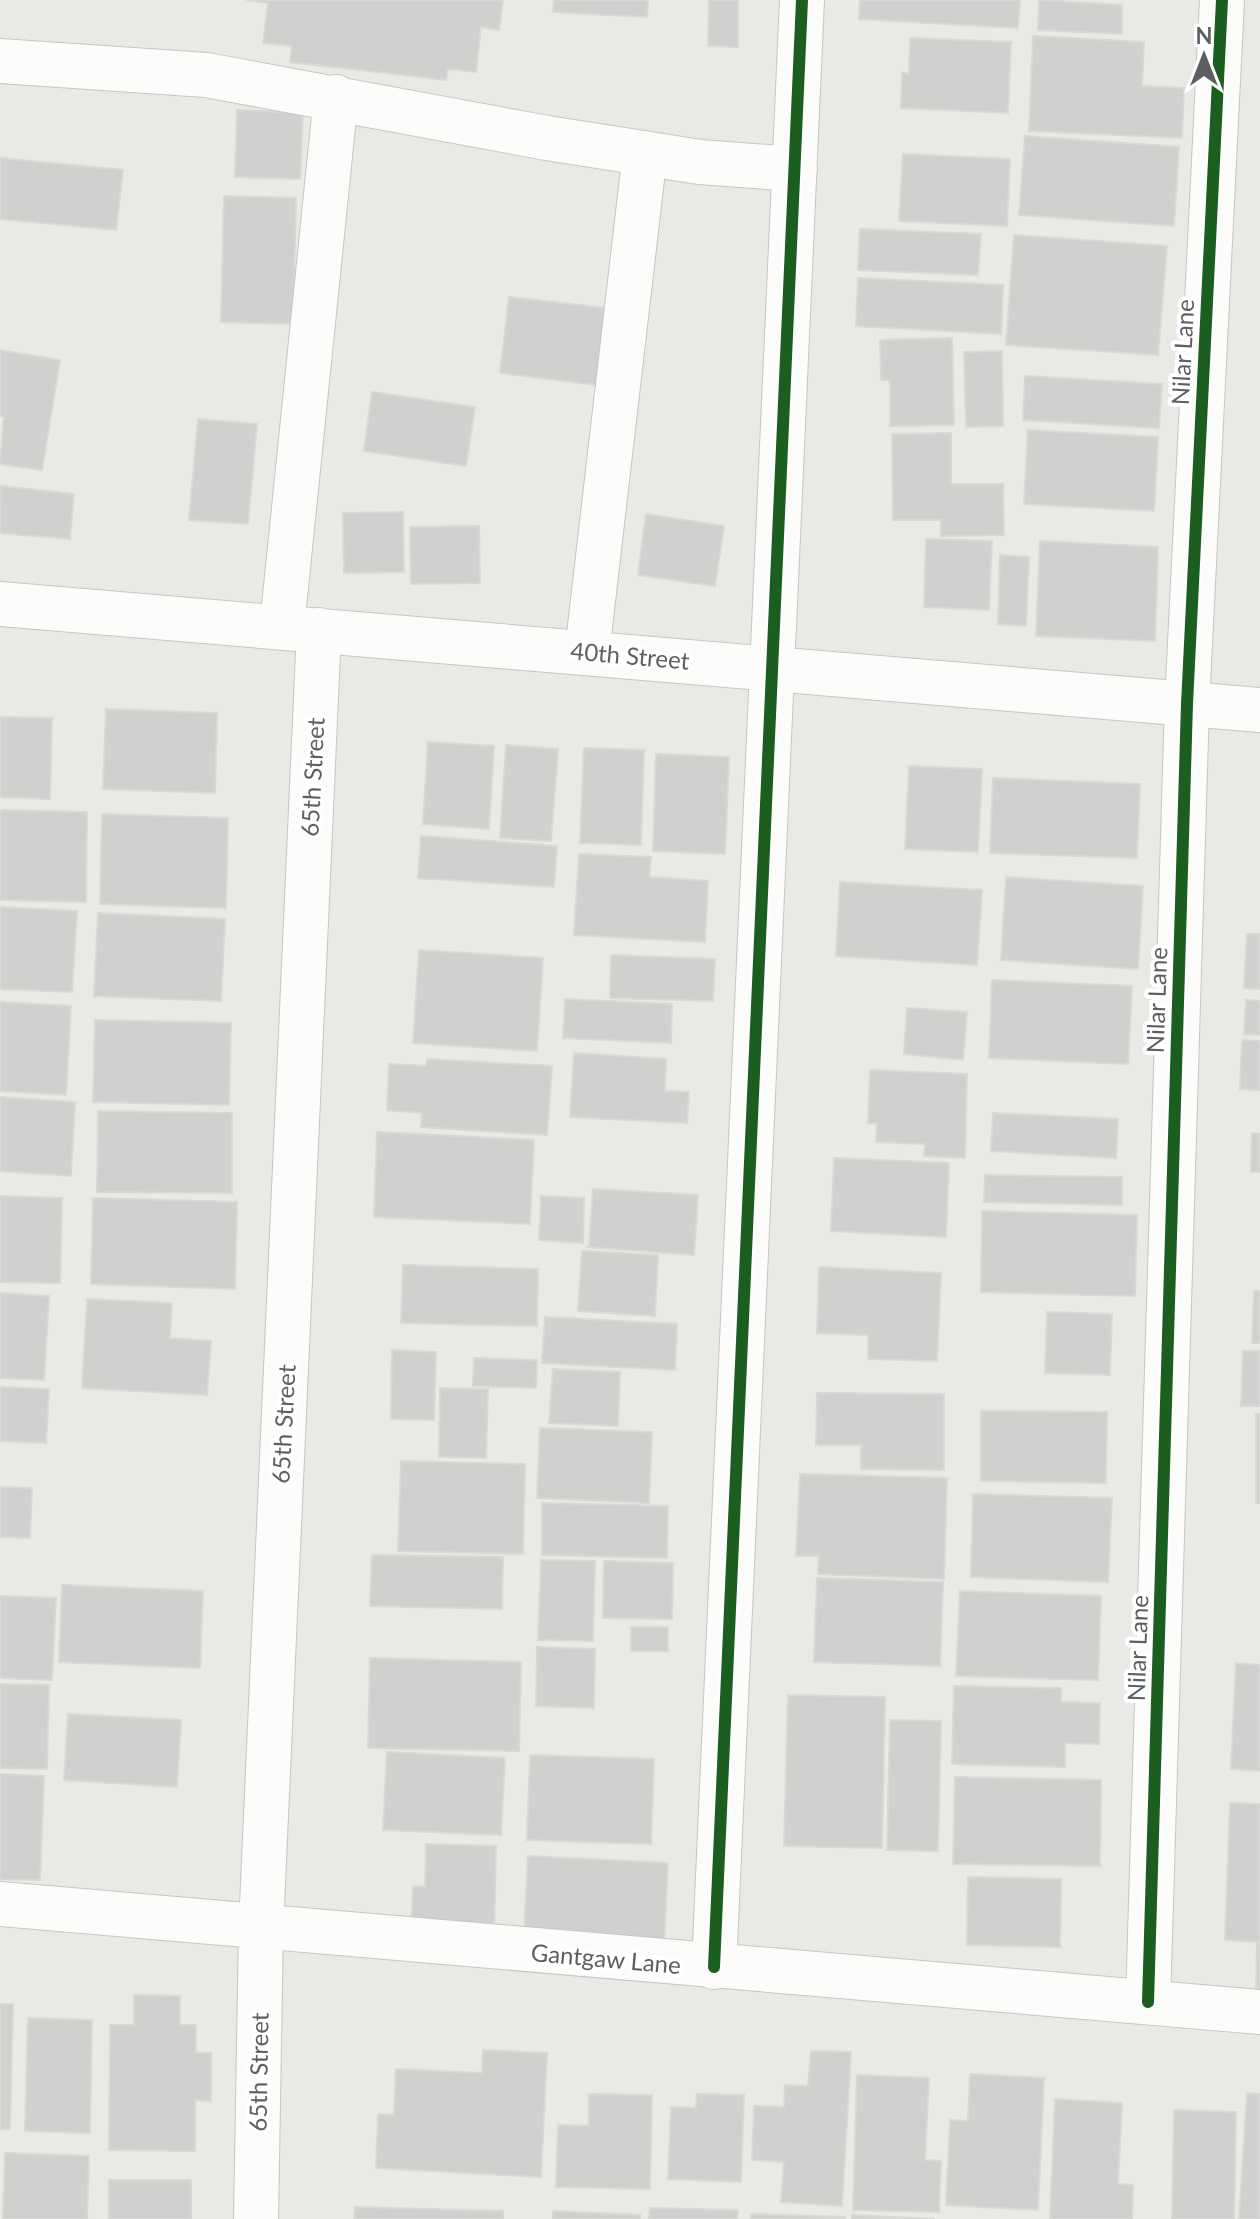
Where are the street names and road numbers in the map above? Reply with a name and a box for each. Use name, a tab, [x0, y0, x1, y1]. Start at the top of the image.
street label: Nilar Lane	[1165, 298, 1199, 406]
street label: 40th Street	[569, 635, 691, 675]
street label: 65th Street	[294, 716, 330, 837]
street label: Nilar Lane	[1140, 946, 1172, 1054]
street label: 65th Street	[265, 1363, 301, 1484]
street label: Nilar Lane	[1121, 1594, 1153, 1702]
street label: Gantgaw Lane	[530, 1937, 682, 1979]
street label: 65th Street	[242, 2012, 274, 2132]

